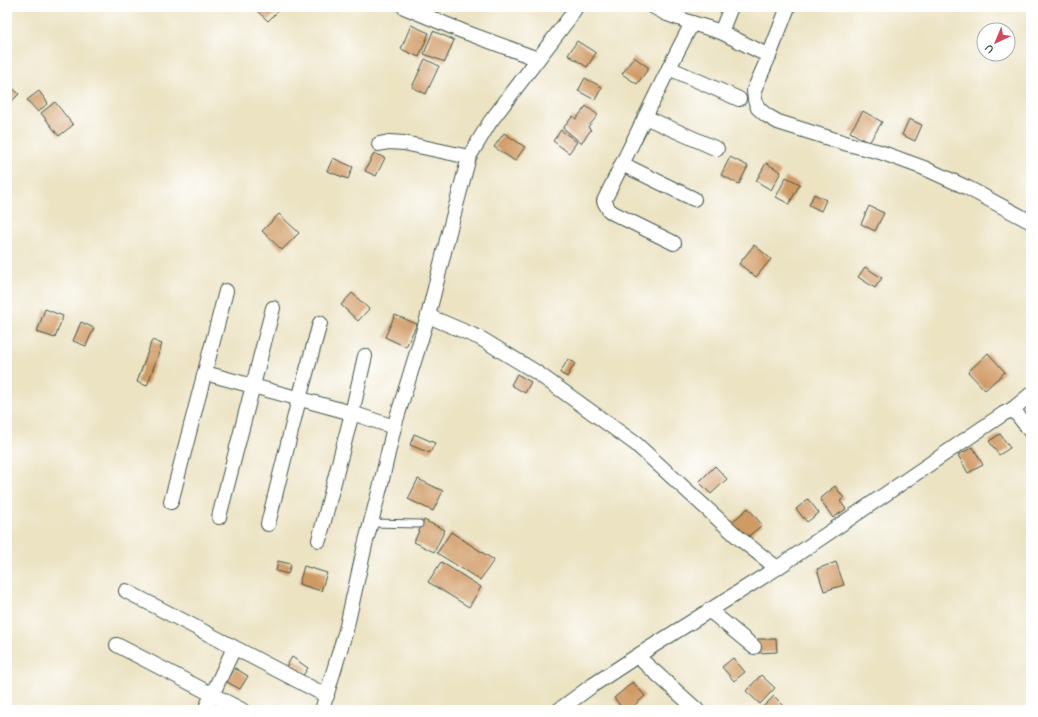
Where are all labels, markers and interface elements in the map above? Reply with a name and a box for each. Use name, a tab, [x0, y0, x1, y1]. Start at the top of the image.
north arrow	[976, 22, 1016, 62]
text: U	[982, 42, 997, 56]

